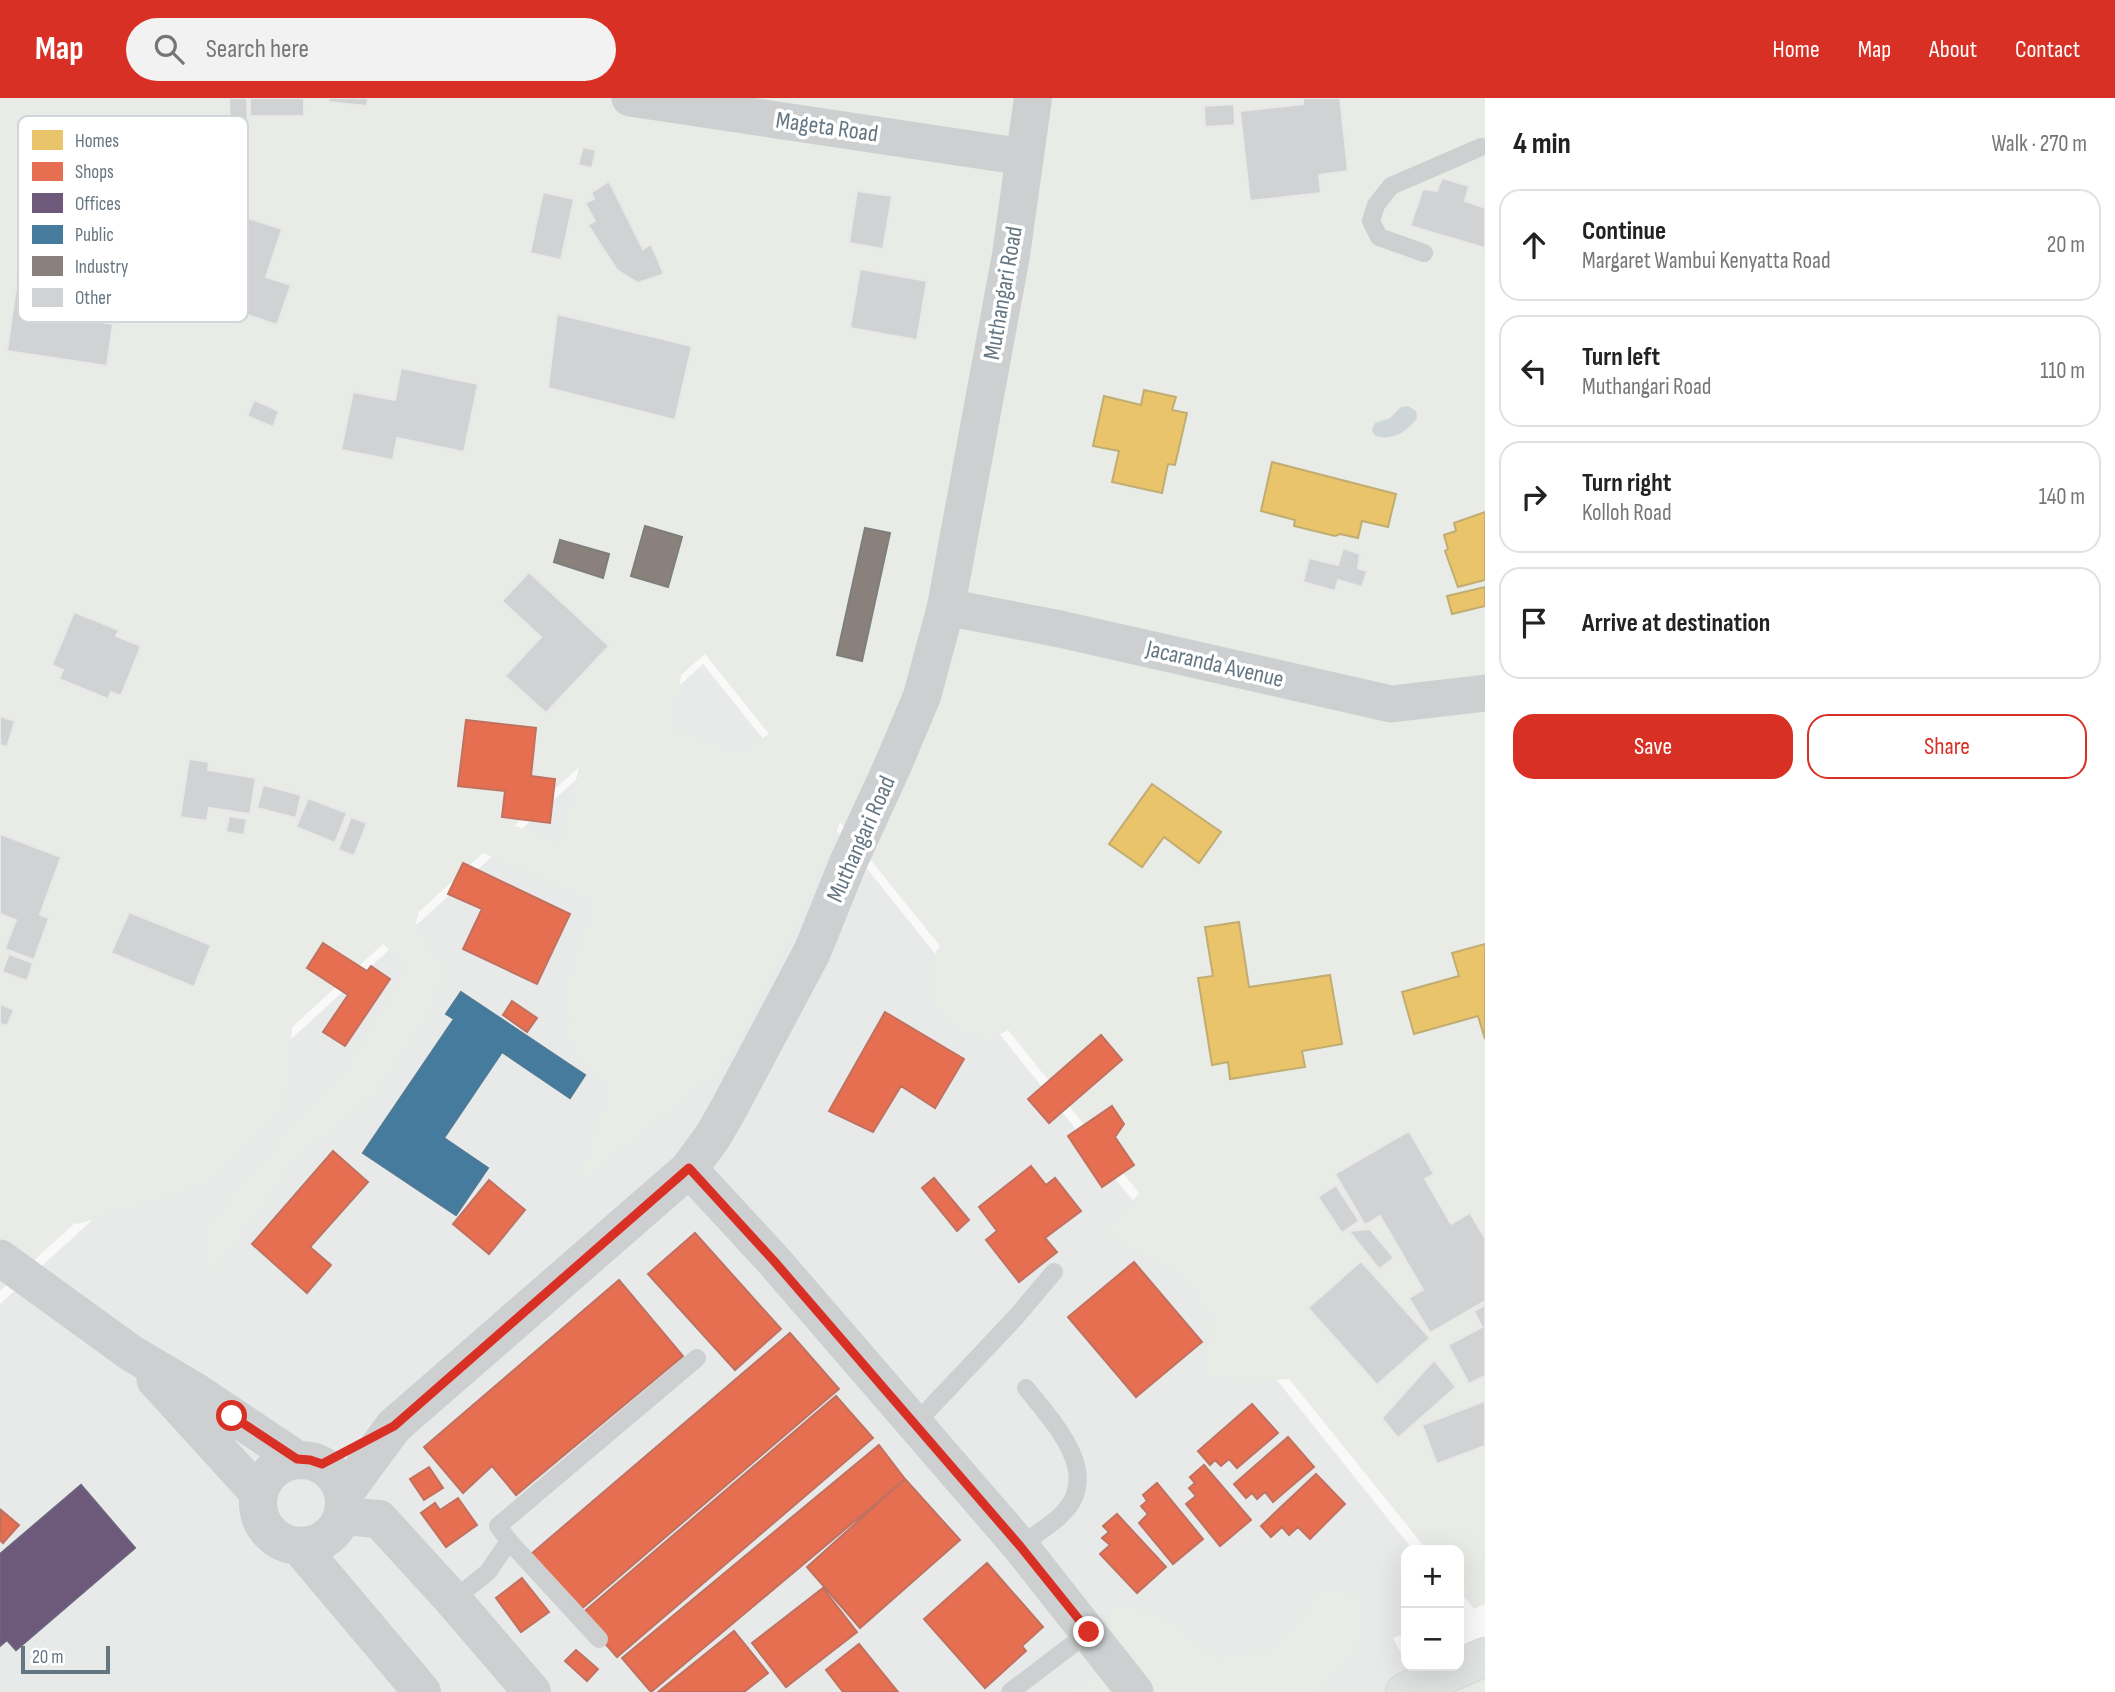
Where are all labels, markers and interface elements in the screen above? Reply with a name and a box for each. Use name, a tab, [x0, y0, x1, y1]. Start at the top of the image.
search box	[126, 18, 616, 81]
text: Map	[35, 29, 84, 69]
icon: search	[150, 30, 188, 68]
text: Search here	[206, 34, 309, 65]
text: Home	[1772, 35, 1820, 64]
text: Map	[1858, 35, 1891, 64]
text: About	[1929, 35, 1977, 64]
text: Contact	[2015, 35, 2080, 64]
street label: Mageta Road	[774, 105, 880, 149]
legend	[18, 116, 248, 322]
text: 4 min	[1513, 126, 1571, 162]
text: Homes	[75, 130, 119, 153]
text: Walk · 270 m	[1992, 130, 2087, 158]
text: Shops	[75, 161, 114, 184]
text: Offices	[75, 193, 121, 216]
text: Continue	[1582, 216, 1666, 247]
text: Public	[75, 224, 114, 247]
street label: Muthangari Road	[977, 224, 1029, 362]
icon: ahead	[1515, 226, 1553, 264]
text: 20 m	[2047, 231, 2085, 259]
text: Margaret Wambui Kenyatta Road	[1582, 247, 1831, 275]
text: Industry	[75, 256, 129, 279]
text: Other	[75, 287, 112, 310]
text: Turn left	[1582, 342, 1660, 373]
icon: left	[1515, 352, 1553, 390]
text: 110 m	[2040, 357, 2085, 385]
text: Muthangari Road	[1582, 373, 1711, 401]
text: Turn right	[1582, 468, 1671, 499]
icon: right	[1515, 478, 1553, 516]
text: 140 m	[2039, 483, 2085, 511]
text: Kolloh Road	[1582, 499, 1671, 527]
icon: arrive	[1515, 604, 1553, 642]
text: Arrive at destination	[1582, 608, 1770, 639]
street label: Jacaranda Avenue	[1142, 634, 1287, 694]
button: Save	[1513, 714, 1793, 779]
button: Share	[1807, 714, 2087, 779]
street label: Muthangari Road	[820, 771, 902, 907]
route start	[216, 1400, 247, 1431]
map controls	[1401, 1545, 1464, 1671]
button: +	[1401, 1545, 1464, 1608]
button: −	[1401, 1608, 1464, 1671]
route end	[1073, 1616, 1104, 1647]
scale bar	[21, 1643, 110, 1675]
text: 20 m	[32, 1646, 64, 1669]

